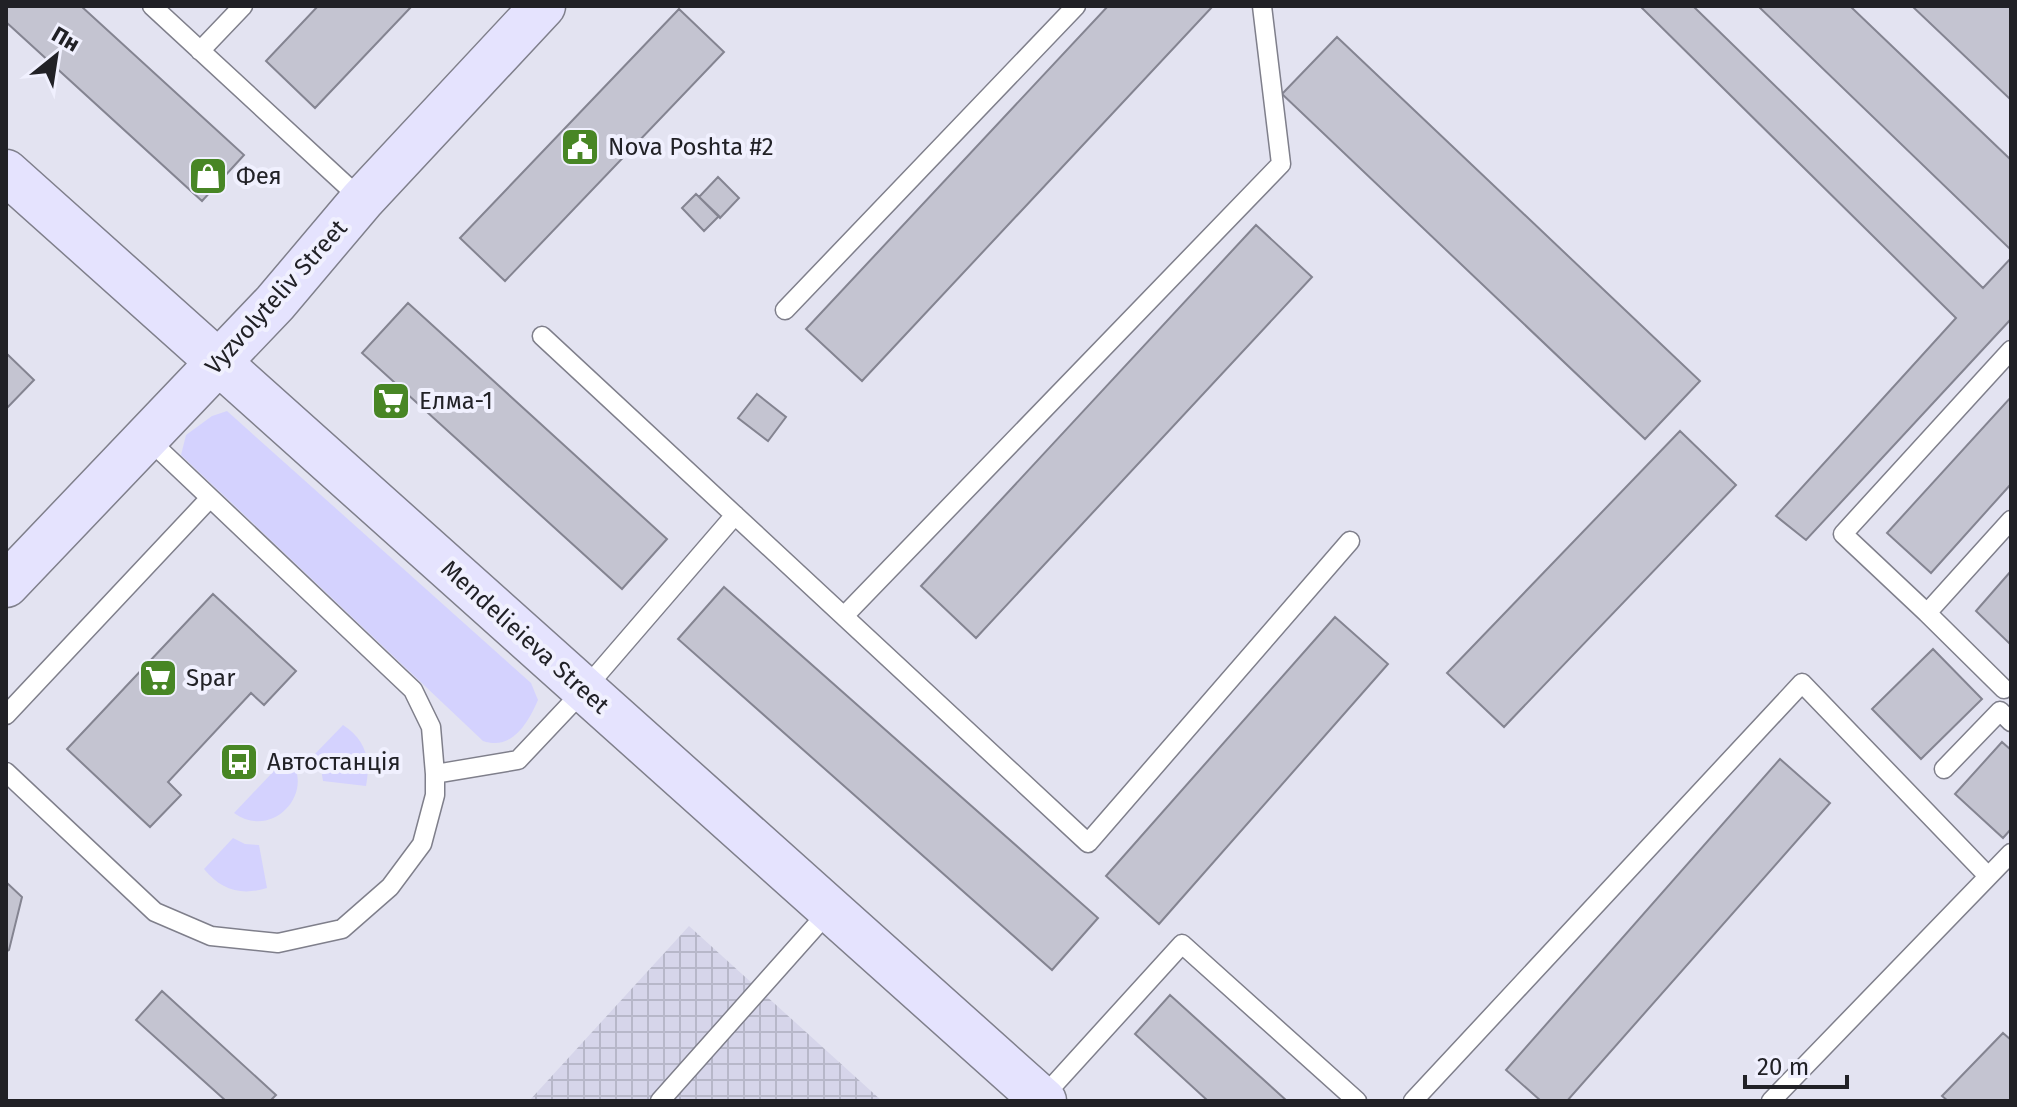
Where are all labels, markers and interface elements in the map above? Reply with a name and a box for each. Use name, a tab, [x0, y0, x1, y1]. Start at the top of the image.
north arrow	[16, 16, 96, 96]
text: Пн	[47, 21, 84, 58]
public building icon: Nova Poshta #2	[559, 126, 601, 168]
place label: Nova Poshta #2	[608, 133, 774, 161]
shop icon: Фея	[187, 155, 229, 197]
place label: Фея	[236, 162, 282, 190]
street label: Vyzvolyteliv Street	[199, 214, 353, 380]
supermarket icon: Елма-1	[370, 380, 412, 422]
place label: Елма-1	[419, 387, 493, 415]
street label: Mendelieieva Street	[435, 554, 615, 720]
supermarket icon: Spar	[137, 657, 179, 699]
place label: Spar	[186, 664, 236, 692]
bus stop icon: Автостанція	[218, 741, 260, 783]
place label: Автостанція	[267, 748, 401, 776]
scale bar	[1745, 1039, 1847, 1089]
text: 20 m	[1757, 1053, 1809, 1081]

